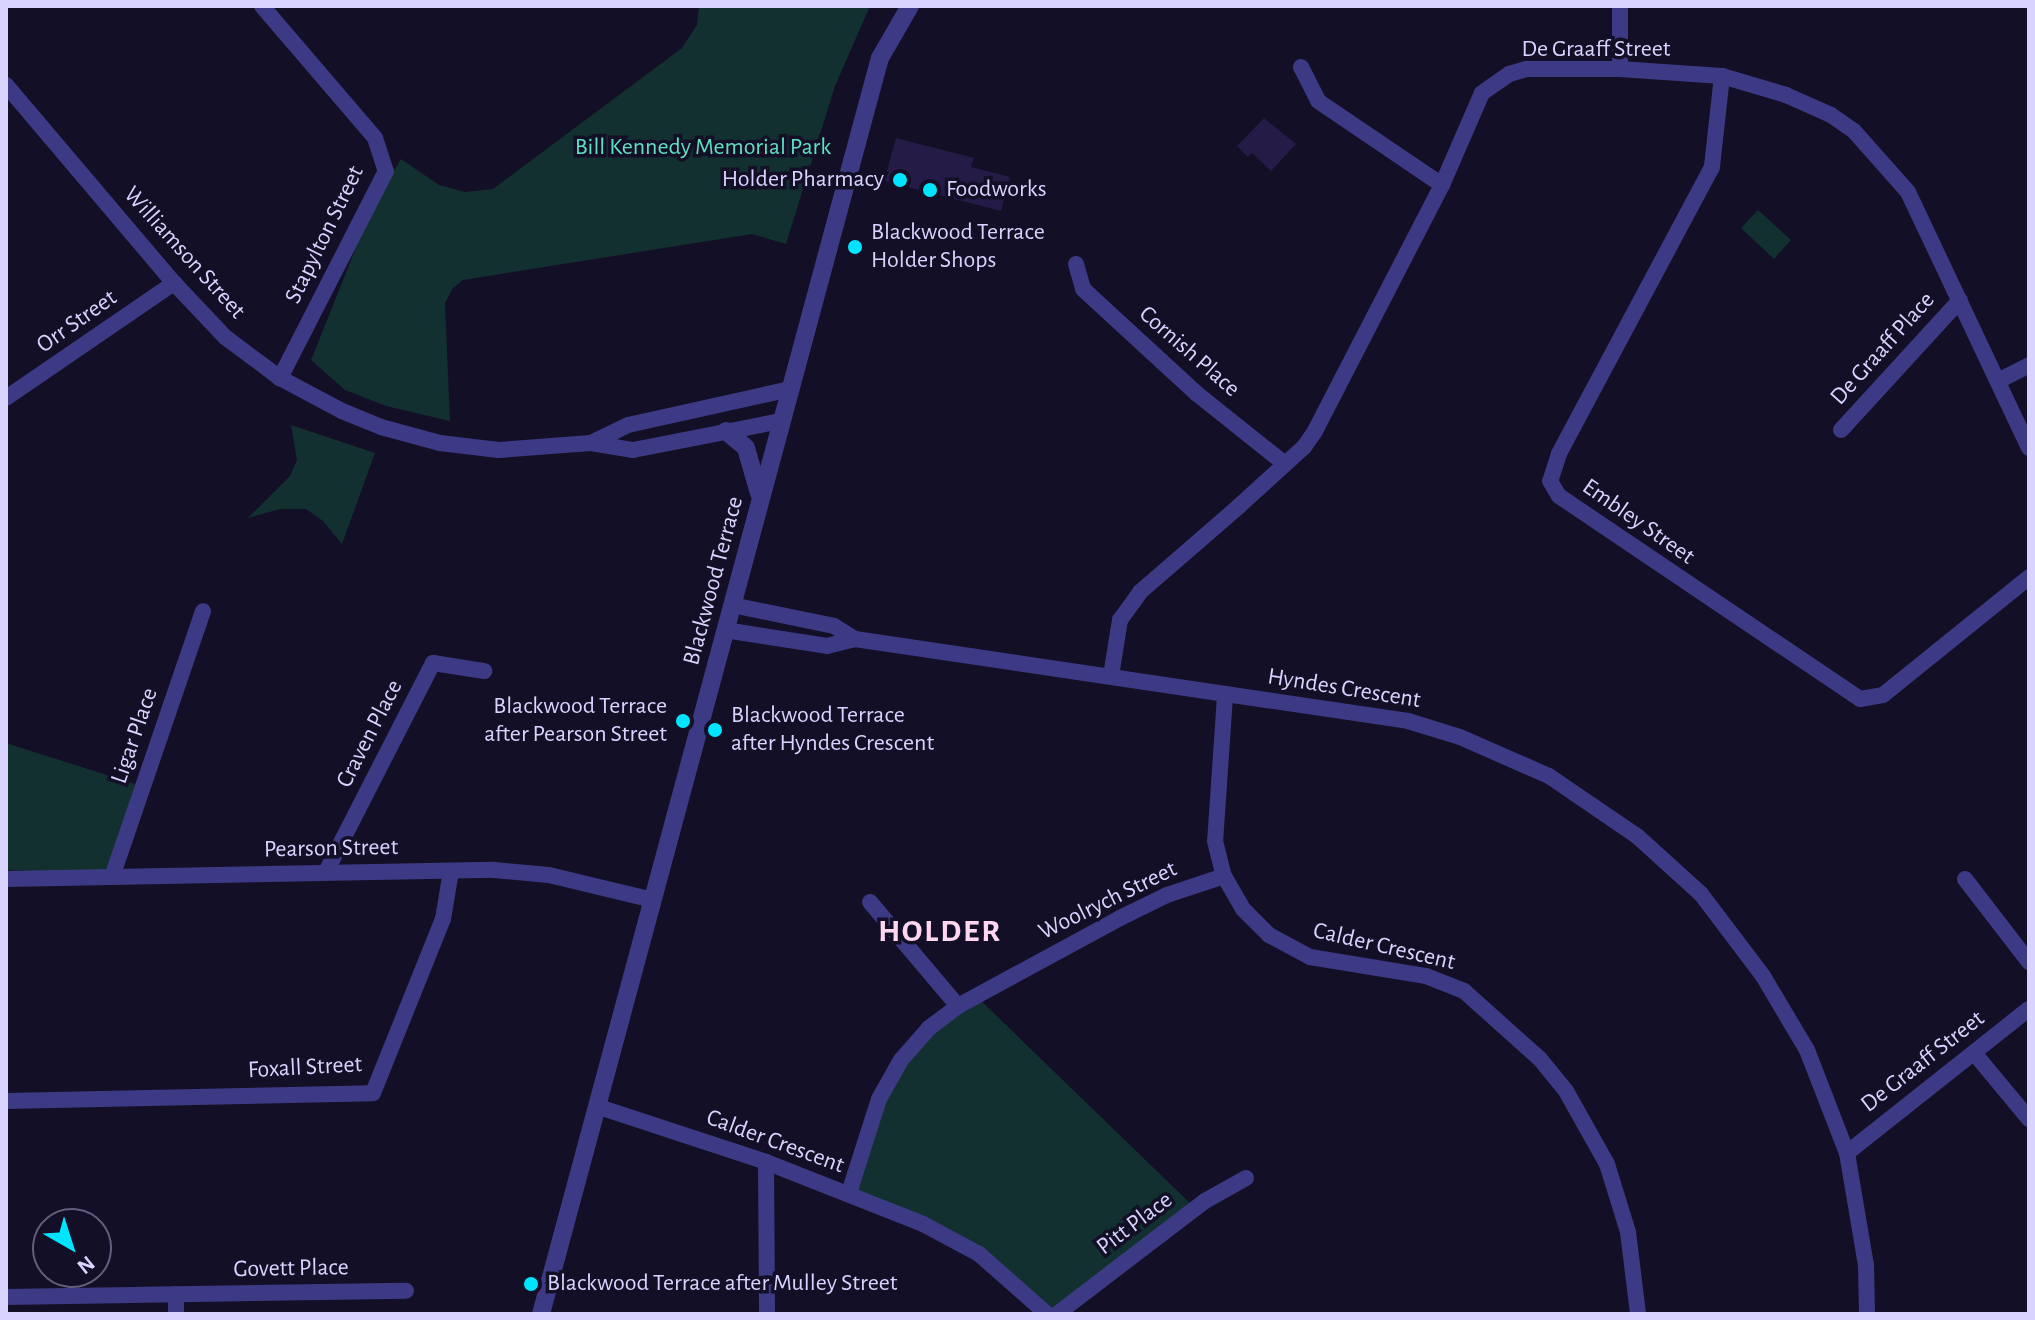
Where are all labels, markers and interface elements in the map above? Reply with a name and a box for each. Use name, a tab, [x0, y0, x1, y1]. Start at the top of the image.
street label: De Graaff Street	[1522, 36, 1670, 64]
park label: Bill Kennedy Memorial Park	[575, 134, 831, 162]
street label: Stapylton Street	[279, 161, 371, 309]
place label: Holder Pharmacy	[722, 166, 884, 194]
marker: Holder Pharmacy	[891, 171, 909, 189]
place label: Foodworks	[946, 176, 1047, 204]
street label: Williamson Street	[117, 181, 251, 325]
marker: Foodworks	[921, 181, 939, 199]
place label: Blackwood Terrace Holder Shops	[871, 219, 1045, 275]
marker: Blackwood Terrace Holder Shops	[846, 238, 864, 256]
street label: Orr Street	[31, 284, 123, 360]
street label: De Graaff Place	[1825, 287, 1941, 411]
street label: Cornish Place	[1133, 300, 1245, 404]
street label: Embley Street	[1576, 473, 1700, 571]
street label: Blackwood Terrace	[678, 493, 750, 669]
street label: Hyndes Crescent	[1265, 663, 1423, 715]
street label: Craven Place	[331, 675, 409, 793]
street label: Ligar Place	[105, 684, 165, 788]
place label: Blackwood Terrace after Pearson Street	[484, 693, 667, 749]
place label: Blackwood Terrace after Hyndes Crescent	[731, 702, 934, 758]
marker: Blackwood Terrace after Pearson Street	[674, 712, 692, 730]
marker: Blackwood Terrace after Hyndes Crescent	[706, 721, 724, 739]
street label: Pearson Street	[264, 833, 398, 865]
street label: Woolrych Street	[1034, 855, 1182, 947]
district label: HOLDER	[878, 912, 1002, 950]
street label: Calder Crescent	[1310, 917, 1458, 977]
street label: De Graaff Street	[1855, 1005, 1991, 1119]
street label: Foxall Street	[247, 1051, 363, 1085]
street label: Calder Crescent	[702, 1104, 848, 1180]
street label: Pitt Place	[1091, 1186, 1179, 1262]
north arrow	[32, 1208, 112, 1288]
text: N	[73, 1252, 99, 1278]
street label: Govett Place	[233, 1254, 349, 1284]
place label: Blackwood Terrace after Mulley Street	[547, 1270, 897, 1298]
marker: Blackwood Terrace after Mulley Street	[522, 1275, 540, 1293]

